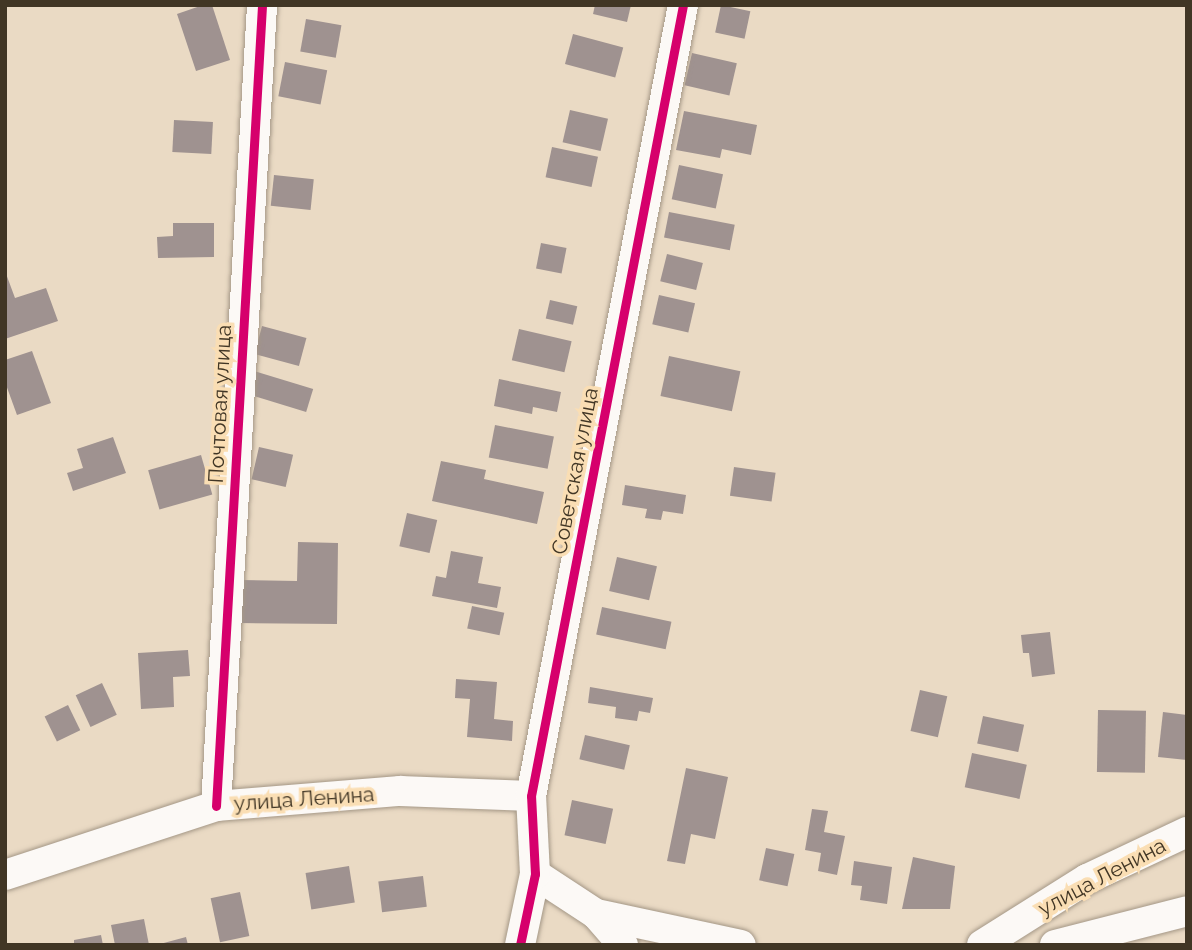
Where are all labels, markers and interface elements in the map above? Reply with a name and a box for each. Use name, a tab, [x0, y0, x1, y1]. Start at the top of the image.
street label: Почтовая улица	[203, 324, 237, 484]
street label: Советская улица	[546, 385, 604, 557]
street label: улица Ленина	[233, 782, 375, 816]
street label: улица Ленина	[1034, 833, 1170, 921]

